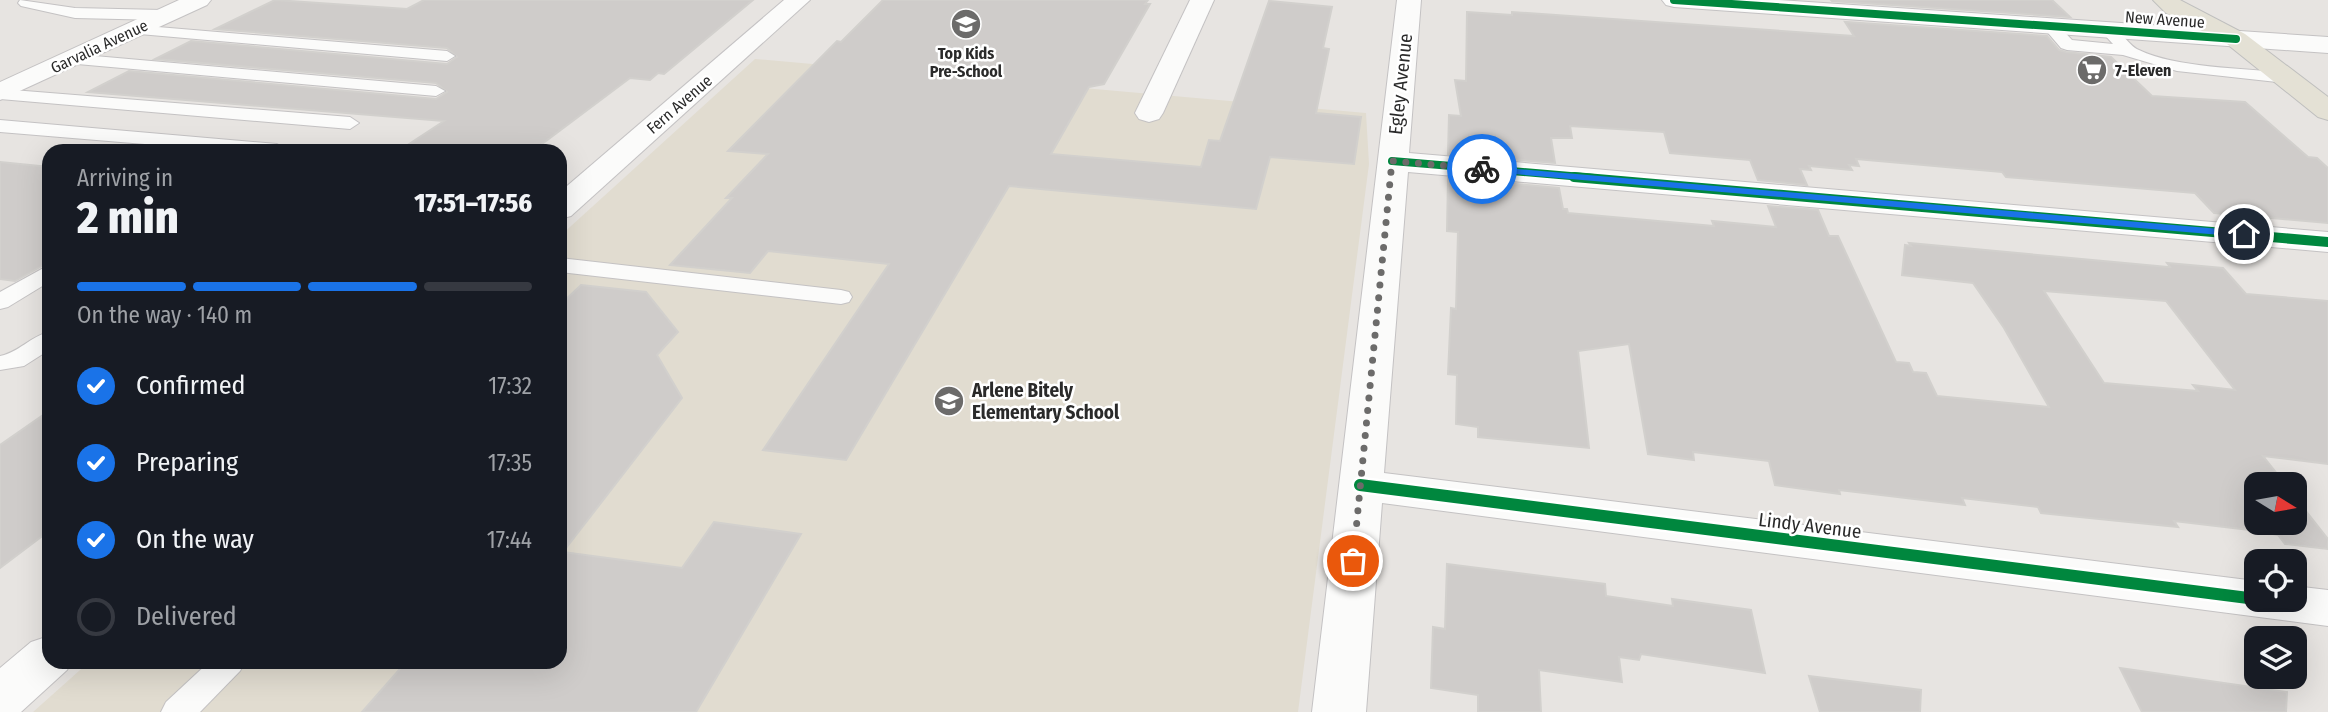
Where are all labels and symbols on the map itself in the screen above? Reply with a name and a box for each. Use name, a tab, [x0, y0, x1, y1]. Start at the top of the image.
school or university icon: Top Kids Pre-School	[949, 7, 983, 41]
street label: New Avenue	[2124, 7, 2206, 32]
street label: Garvalia Avenue	[48, 16, 151, 77]
street label: Egley Avenue	[1384, 32, 1417, 136]
place label: Top Kids Pre-School	[930, 44, 1003, 81]
supermarket icon: 7-Eleven	[2075, 53, 2109, 87]
place label: 7-Eleven	[2115, 61, 2171, 80]
street label: Fern Avenue	[643, 71, 716, 138]
courier	[1447, 134, 1517, 204]
pin	[2214, 204, 2274, 264]
place label: Arlene Bitely Elementary School	[971, 379, 1120, 424]
school or university icon: Arlene Bitely Elementary School	[932, 384, 966, 418]
north arrow	[2244, 472, 2306, 536]
street label: Lindy Avenue	[1757, 508, 1863, 543]
pin	[1323, 531, 1383, 591]

